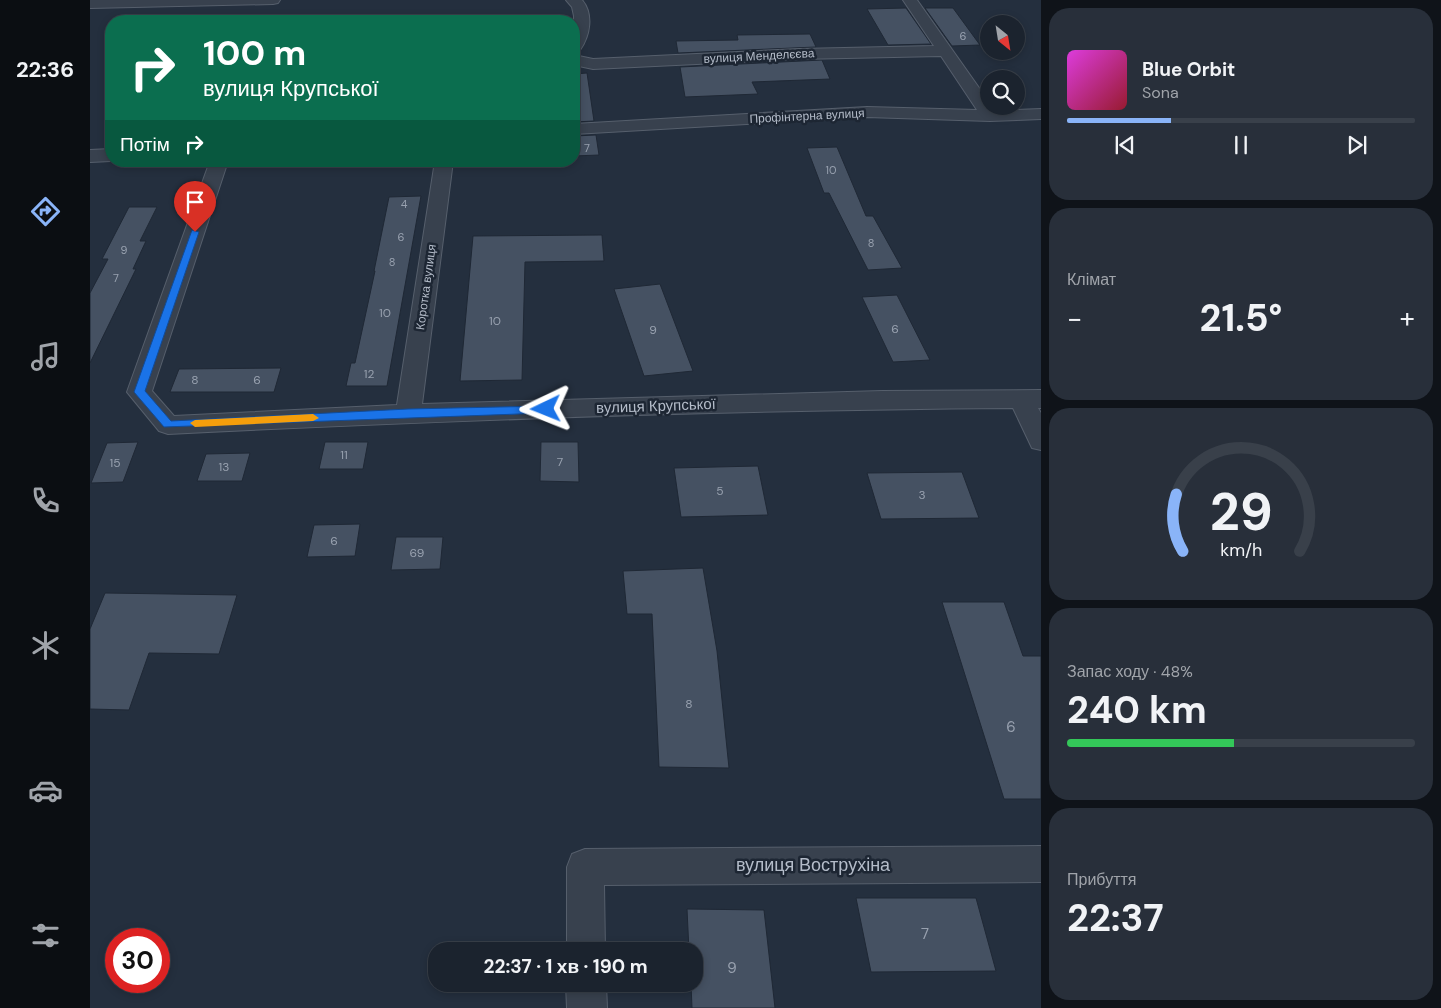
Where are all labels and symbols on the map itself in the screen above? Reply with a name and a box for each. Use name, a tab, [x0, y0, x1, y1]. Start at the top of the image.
north arrow	[980, 15, 1025, 60]
house number: 6	[960, 29, 967, 43]
street label: вулиця Менделєєва	[703, 45, 815, 67]
street label: Профінтерна вулиця	[749, 105, 865, 127]
house number: 7	[584, 141, 590, 155]
house number: 10	[826, 163, 836, 177]
pin	[174, 181, 216, 232]
house number: 4	[401, 197, 408, 211]
house number: 6	[398, 230, 405, 244]
house number: 8	[868, 236, 874, 250]
house number: 9	[121, 243, 128, 257]
street label: Коротка вулиця	[412, 243, 440, 331]
house number: 8	[389, 255, 395, 269]
house number: 7	[113, 271, 119, 285]
house number: 10	[379, 305, 391, 321]
house number: 10	[489, 313, 501, 329]
house number: 6	[891, 321, 899, 337]
house number: 9	[649, 322, 657, 338]
house number: 12	[364, 366, 374, 382]
house number: 8	[191, 372, 199, 388]
house number: 6	[253, 372, 261, 388]
position arrow	[519, 382, 571, 434]
street label: вулиця Крупської	[596, 394, 717, 418]
house number: 11	[340, 447, 348, 463]
house number: 7	[557, 454, 563, 470]
house number: 15	[109, 455, 121, 471]
house number: 13	[219, 459, 229, 475]
house number: 5	[716, 483, 724, 499]
house number: 3	[918, 487, 926, 503]
house number: 6	[330, 533, 338, 549]
house number: 69	[410, 545, 424, 561]
house number: 8	[685, 696, 693, 712]
house number: 6	[1006, 717, 1016, 737]
street label: вулиця Вострухіна	[736, 853, 891, 877]
house number: 7	[921, 924, 929, 944]
speed limit sign: 30	[105, 928, 170, 993]
house number: 9	[727, 958, 737, 978]

